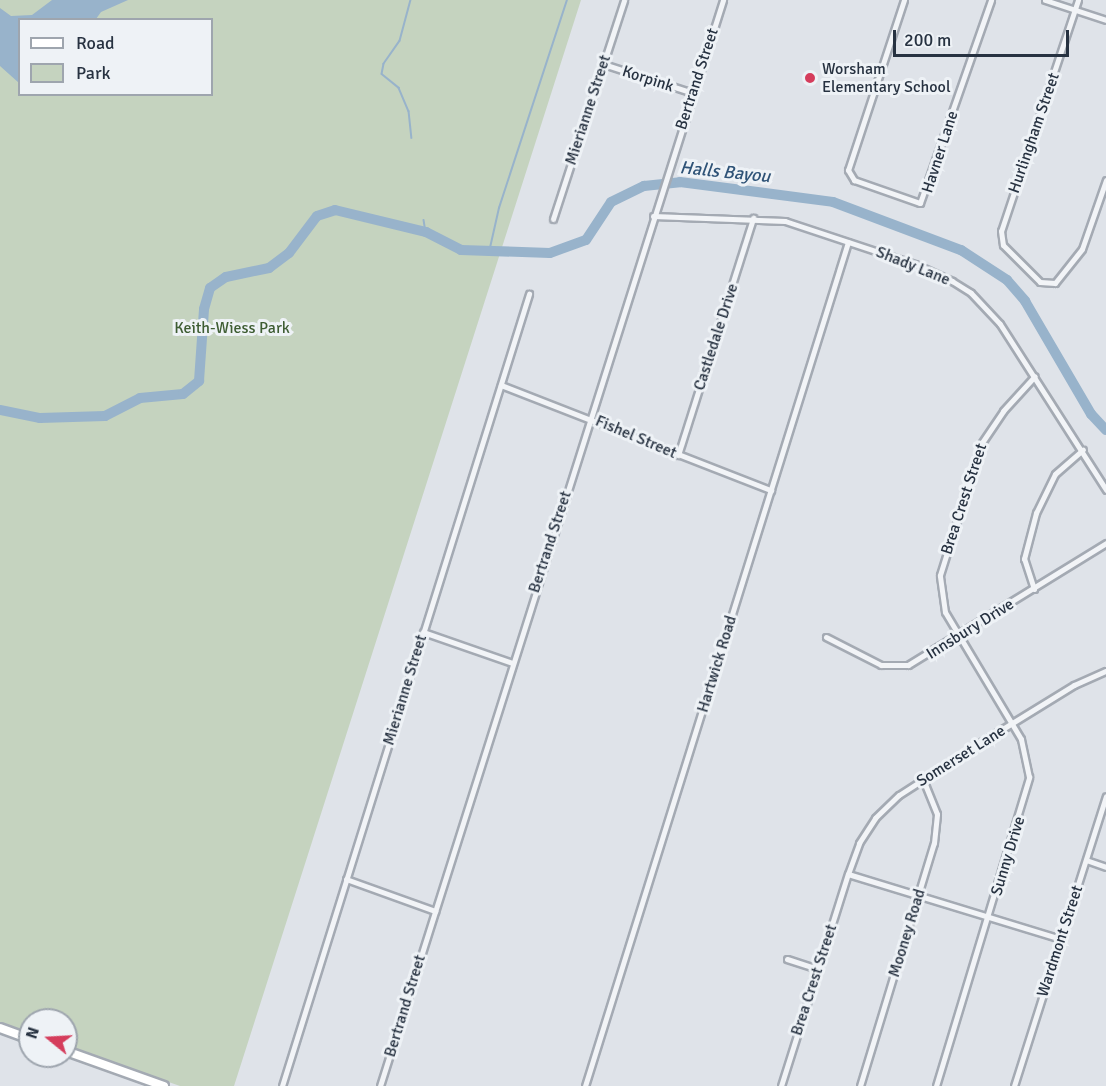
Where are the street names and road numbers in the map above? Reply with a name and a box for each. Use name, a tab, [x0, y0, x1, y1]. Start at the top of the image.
street label: Bertrand Street	[672, 26, 722, 132]
street label: Mierianne Street	[561, 53, 615, 167]
street label: Korpink	[620, 62, 676, 96]
street label: Hurlingham Street	[1004, 70, 1064, 196]
street label: Havner Lane	[918, 109, 962, 195]
street label: Shady Lane	[873, 242, 953, 290]
street label: Castledale Drive	[690, 281, 742, 393]
street label: Fishel Street	[593, 411, 679, 463]
street label: Brea Crest Street	[937, 441, 991, 557]
street label: Bertrand Street	[525, 489, 575, 595]
street label: Innsbury Drive	[923, 595, 1017, 663]
street label: Hartwick Road	[693, 613, 741, 715]
street label: Mierianne Street	[379, 632, 431, 748]
street label: Somerset Lane	[913, 721, 1009, 791]
street label: Sunny Drive	[987, 814, 1029, 898]
street label: Wardmont Street	[1033, 883, 1087, 999]
street label: Mooney Road	[884, 887, 930, 979]
street label: Brea Crest Street	[787, 922, 841, 1038]
street label: Bertrand Street	[380, 953, 430, 1059]

